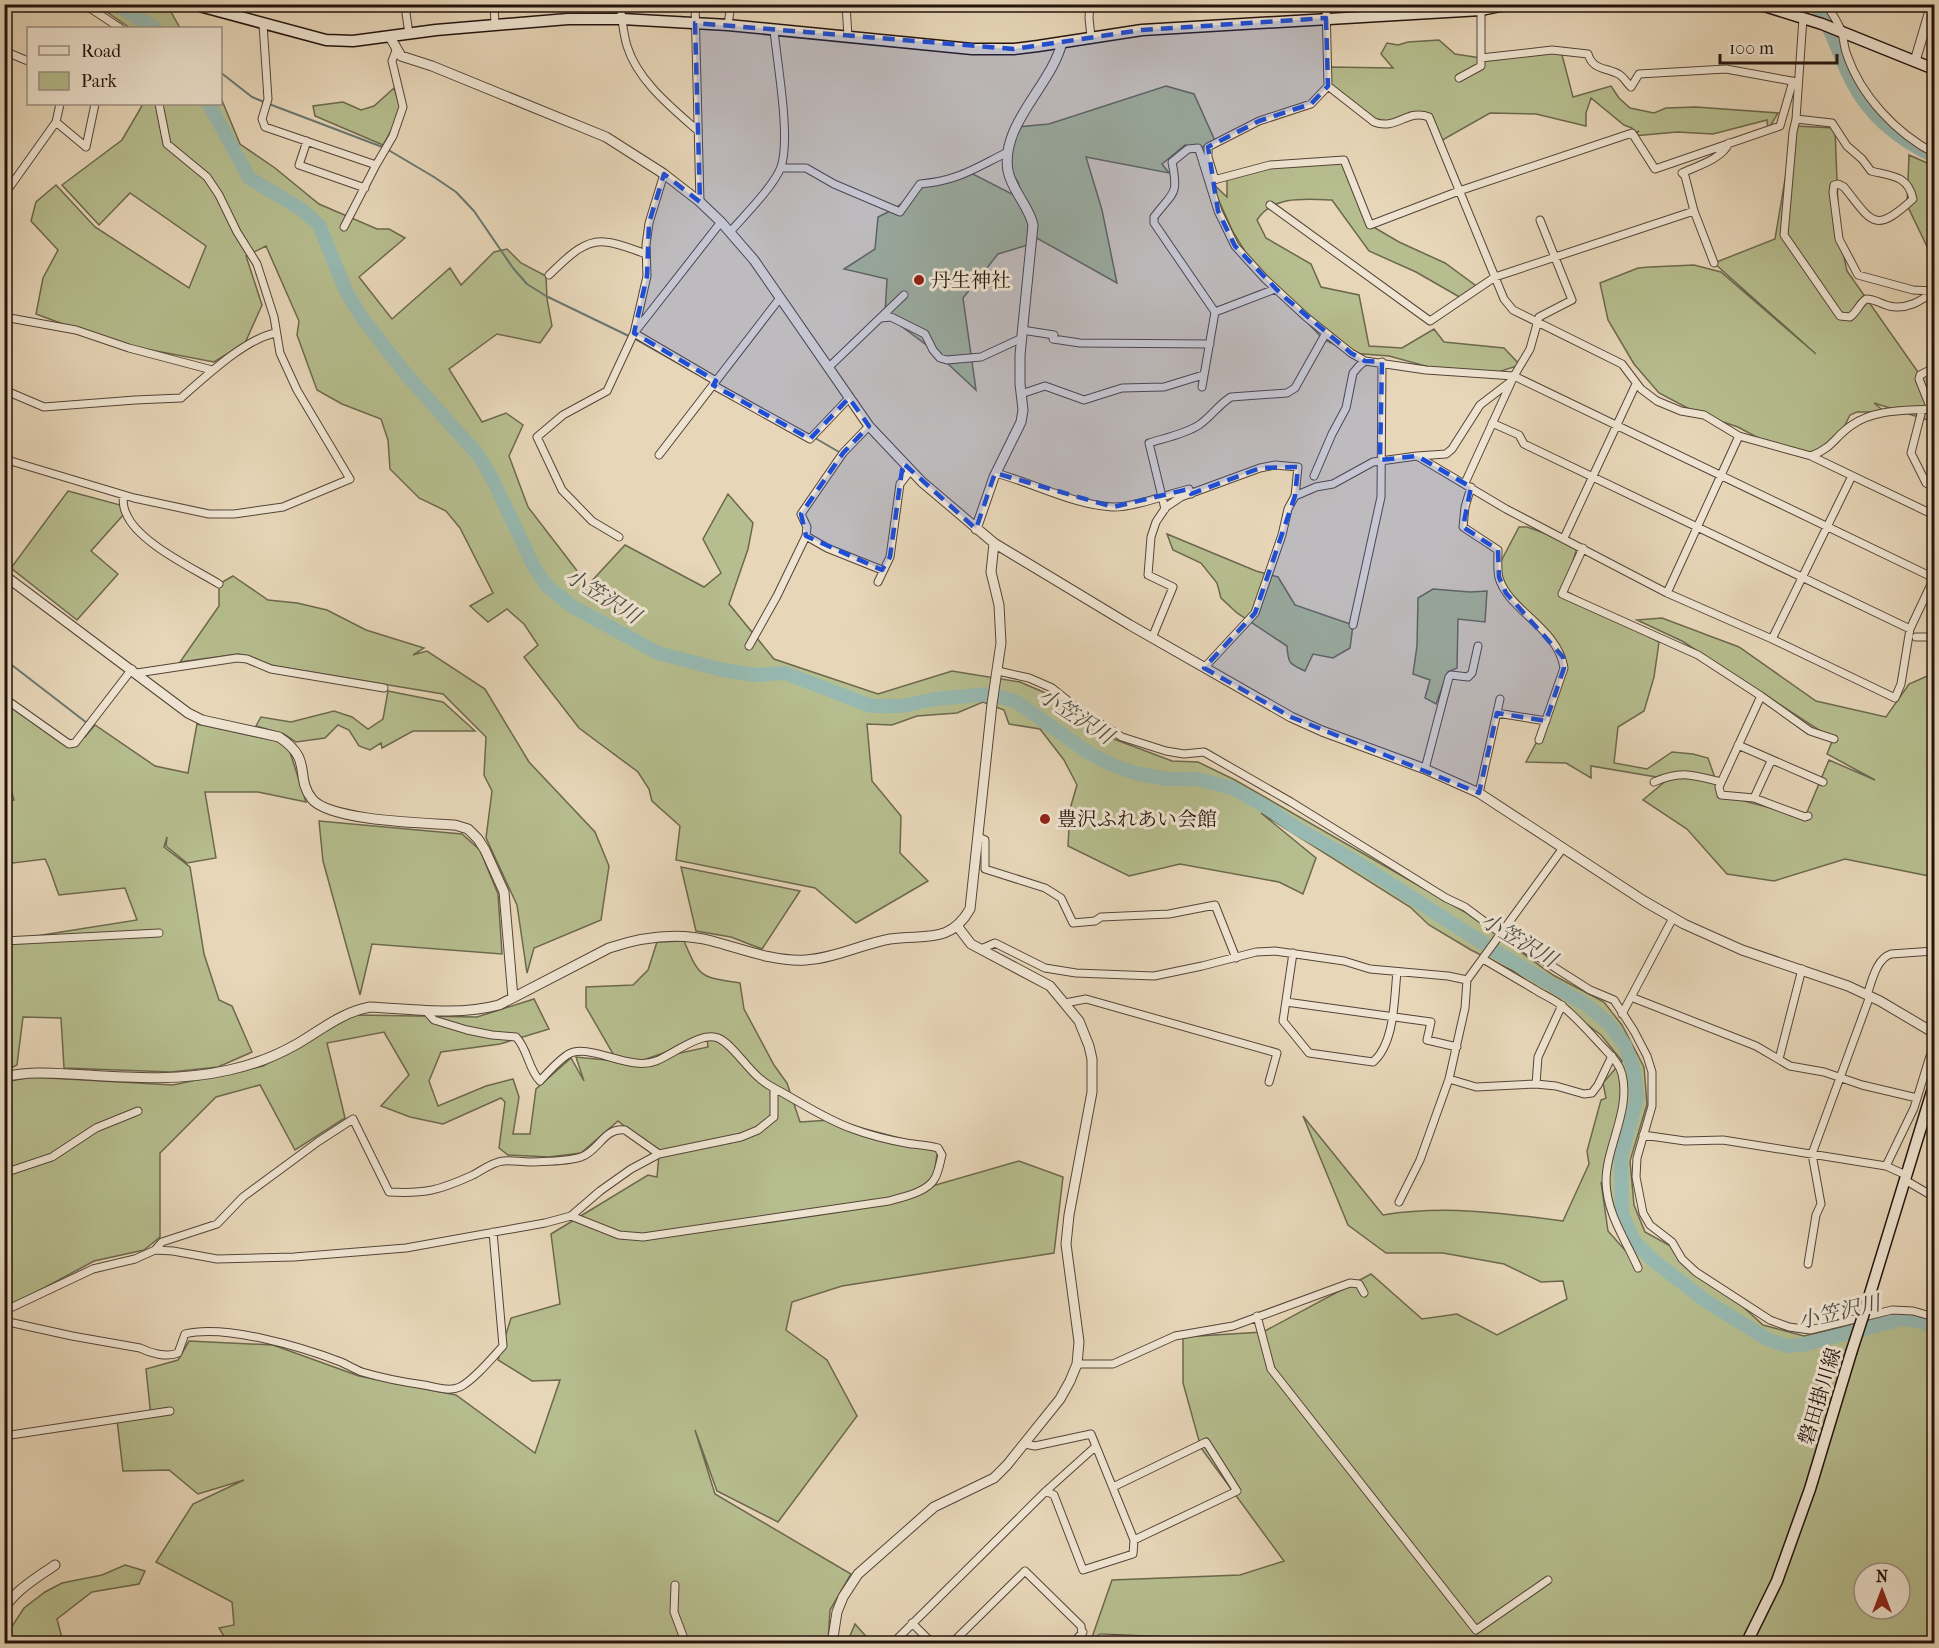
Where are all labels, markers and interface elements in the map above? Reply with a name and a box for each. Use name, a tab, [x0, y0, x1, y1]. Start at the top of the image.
legend	[27, 27, 222, 105]
scale bar	[1720, 27, 1837, 65]
text: 100 m	[1729, 38, 1774, 59]
text: Road	[81, 41, 121, 62]
text: Park	[81, 71, 118, 92]
place label: 丹生神社	[931, 269, 1011, 292]
marker: 丹生神社	[912, 273, 926, 287]
water label: 小笠沢川	[561, 564, 647, 629]
water label: 小笠沢川	[1034, 683, 1119, 750]
place label: 豊沢ふれあい会館	[1057, 808, 1217, 831]
marker: 豊沢ふれあい会館	[1038, 812, 1052, 826]
water label: 小笠沢川	[1477, 908, 1563, 973]
water label: 小笠沢川	[1795, 1290, 1885, 1333]
street label: 磐田掛川線	[1794, 1345, 1846, 1447]
north arrow	[1852, 1561, 1912, 1621]
text: N	[1876, 1567, 1889, 1586]

